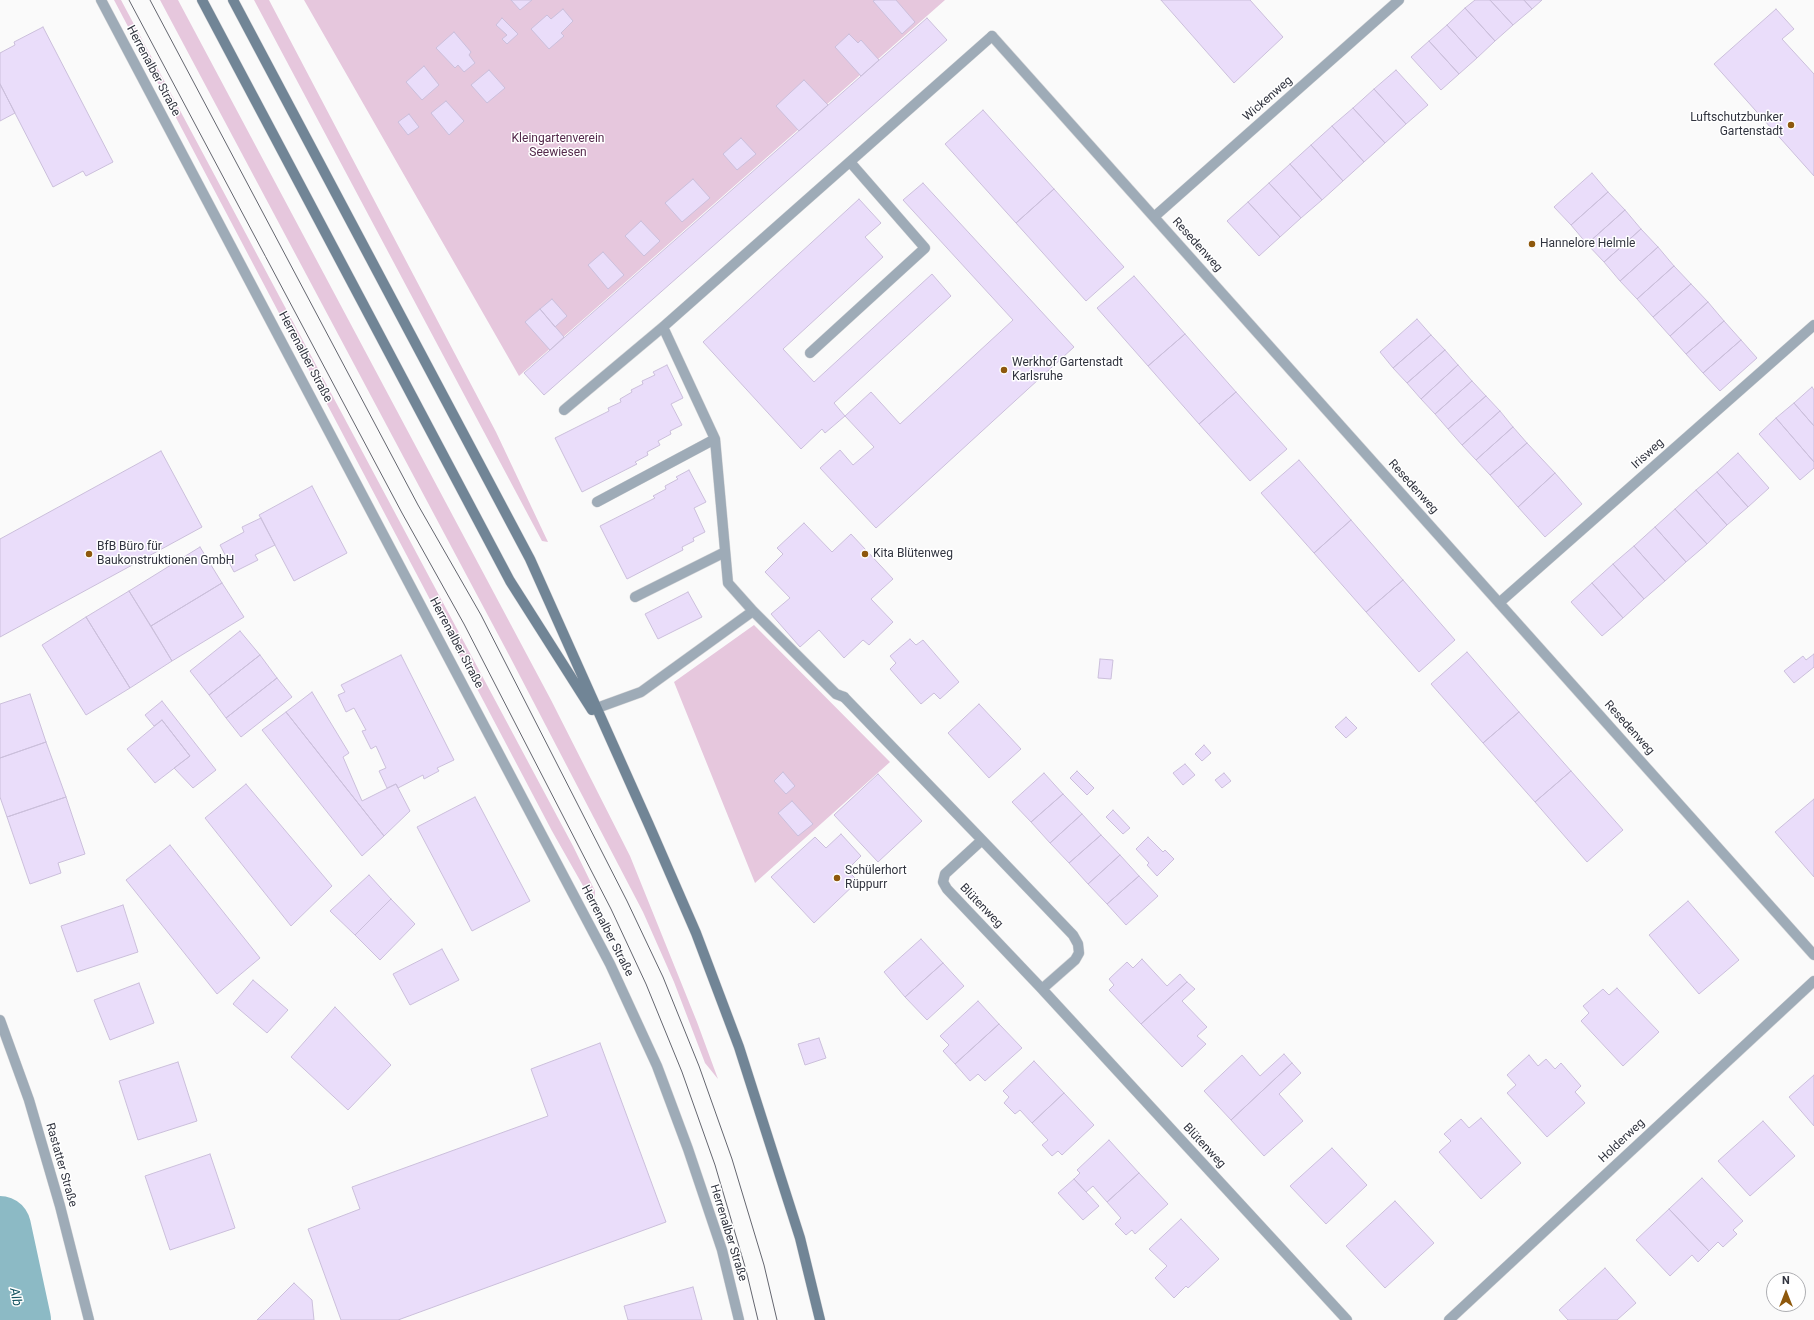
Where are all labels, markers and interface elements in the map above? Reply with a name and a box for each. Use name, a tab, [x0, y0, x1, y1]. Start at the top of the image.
street label: Herrenalber Straße	[123, 23, 183, 119]
street label: Wickenweg	[1240, 74, 1296, 124]
place label: Luftschutzbunker Gartenstadt	[1690, 111, 1783, 139]
marker: Luftschutzbunker Gartenstadt	[1786, 120, 1796, 130]
park label: Kleingartenverein Seewiesen	[512, 132, 604, 160]
street label: Resedenweg	[1169, 215, 1225, 275]
place label: Hannelore Helmle	[1540, 237, 1635, 251]
marker: Hannelore Helmle	[1527, 239, 1537, 249]
street label: Herrenalber Straße	[275, 309, 335, 405]
place label: Werkhof Gartenstadt Karlsruhe	[1012, 356, 1123, 384]
marker: Werkhof Gartenstadt Karlsruhe	[999, 365, 1009, 375]
street label: Irisweg	[1629, 436, 1667, 472]
street label: Resedenweg	[1385, 457, 1441, 517]
place label: BfB Büro für Baukonstruktionen GmbH	[97, 540, 234, 568]
place label: Kita Blütenweg	[873, 547, 953, 561]
marker: BfB Büro für Baukonstruktionen GmbH	[84, 549, 94, 559]
marker: Kita Blütenweg	[860, 549, 870, 559]
street label: Herrenalber Straße	[426, 595, 486, 691]
street label: Resedenweg	[1601, 698, 1657, 758]
place label: Schülerhort Rüppurr	[845, 864, 907, 892]
marker: Schülerhort Rüppurr	[832, 873, 842, 883]
street label: Blütenweg	[956, 881, 1006, 931]
street label: Herrenalber Straße	[578, 883, 636, 979]
street label: Holderweg	[1596, 1116, 1648, 1166]
street label: Rastatter Straße	[42, 1121, 80, 1209]
street label: Blütenweg	[1180, 1121, 1228, 1171]
street label: Herrenalber Straße	[706, 1183, 750, 1283]
north arrow	[1766, 1272, 1806, 1312]
text: N	[1782, 1274, 1790, 1287]
water label: Alb	[5, 1286, 25, 1308]

